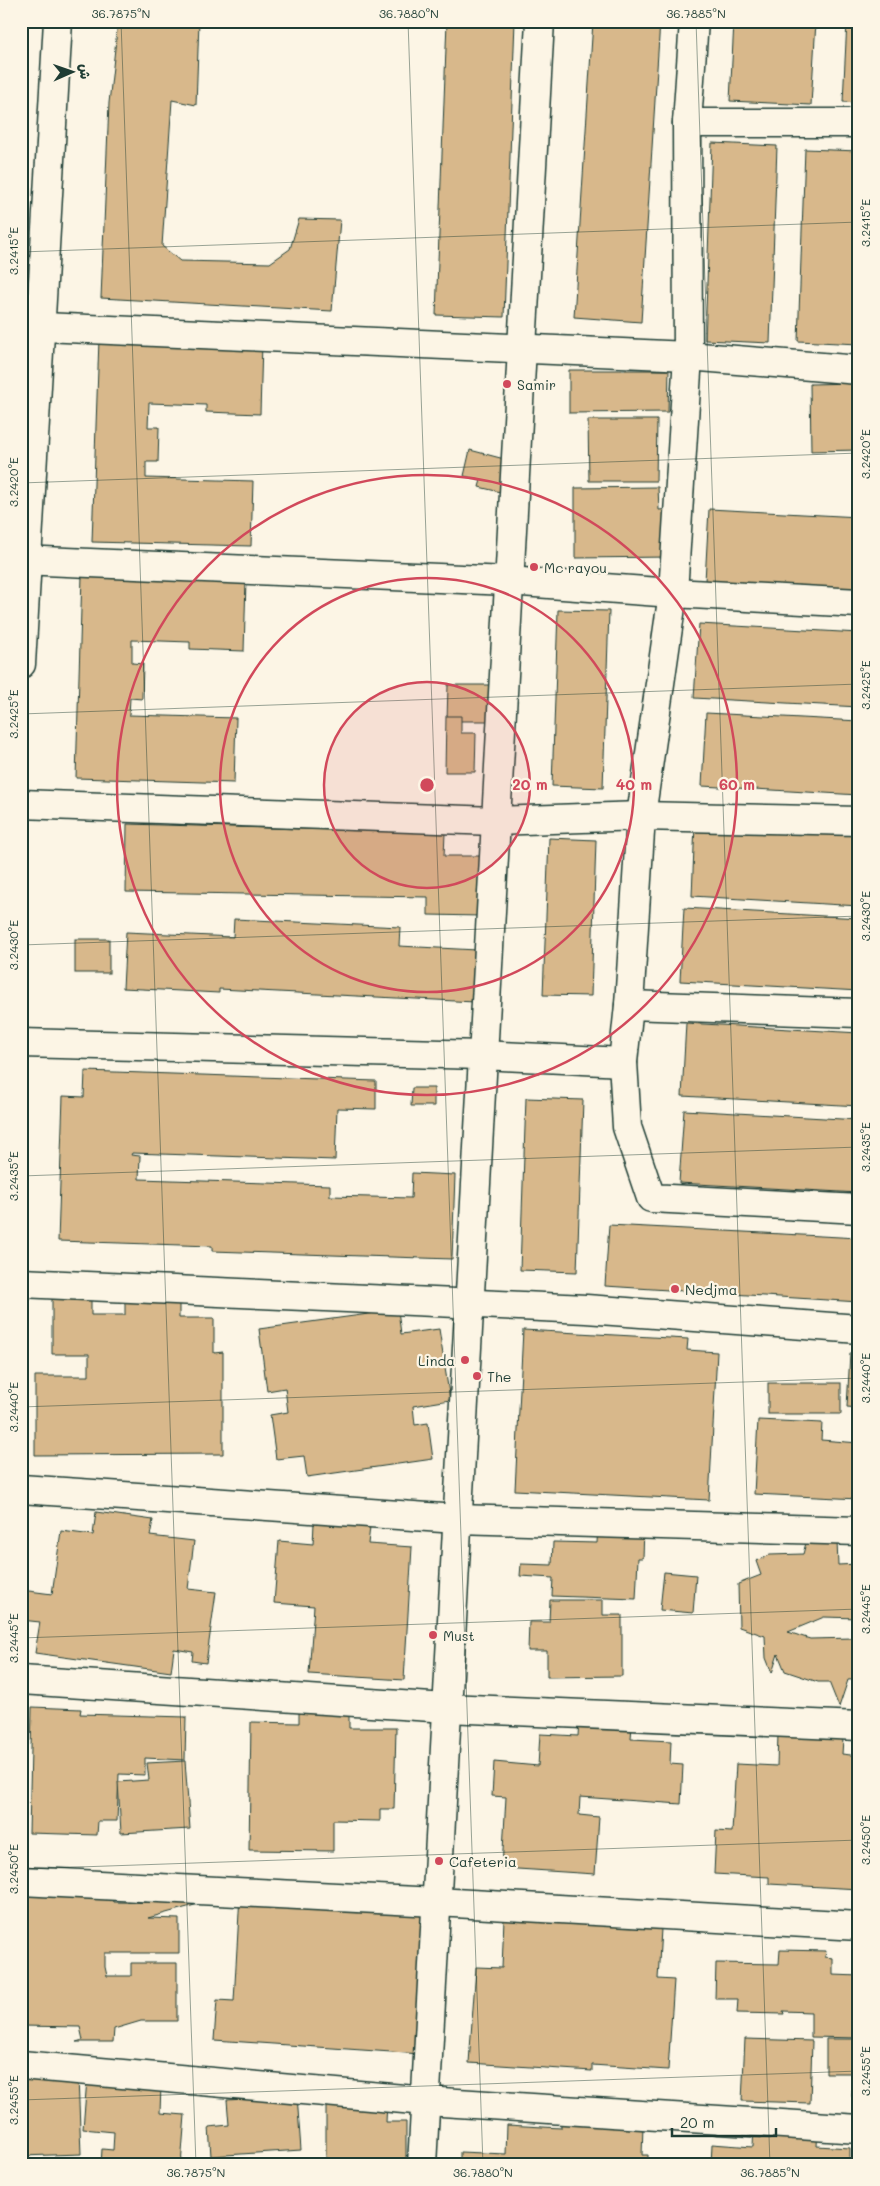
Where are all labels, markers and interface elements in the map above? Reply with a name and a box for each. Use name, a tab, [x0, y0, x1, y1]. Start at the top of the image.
text: 36.7875°N	[92, 5, 150, 21]
text: 36.7880°N	[379, 5, 439, 21]
text: 36.7885°N	[666, 5, 726, 21]
north arrow	[48, 48, 98, 98]
text: ش	[76, 63, 95, 80]
text: 3.2415°E	[857, 199, 873, 247]
text: 3.2415°E	[5, 227, 21, 275]
place label: Samir	[517, 375, 556, 394]
marker: Samir	[501, 378, 513, 390]
text: 3.2420°E	[857, 429, 873, 479]
text: 3.2420°E	[5, 457, 21, 507]
place label: Mc rayou	[544, 558, 607, 577]
marker: Mc rayou	[528, 561, 540, 573]
text: 3.2425°E	[857, 660, 873, 710]
text: 3.2425°E	[5, 689, 21, 739]
text: 20 m	[512, 774, 548, 794]
text: 40 m	[616, 774, 652, 794]
text: 60 m	[719, 774, 755, 794]
centre of rings	[418, 776, 436, 794]
text: 3.2430°E	[857, 891, 873, 941]
text: 3.2430°E	[5, 920, 21, 970]
text: 3.2435°E	[857, 1122, 873, 1172]
text: 3.2435°E	[5, 1151, 21, 1201]
place label: Nedjma	[685, 1280, 737, 1299]
marker: Nedjma	[669, 1283, 681, 1295]
place label: Linda	[418, 1351, 455, 1370]
text: 3.2440°E	[857, 1353, 873, 1403]
marker: Linda	[459, 1354, 471, 1366]
place label: The	[487, 1367, 511, 1386]
marker: The	[471, 1370, 483, 1382]
text: 3.2440°E	[5, 1382, 21, 1432]
text: 3.2445°E	[857, 1584, 873, 1634]
text: 3.2445°E	[5, 1613, 21, 1663]
place label: Must	[443, 1626, 475, 1645]
marker: Must	[427, 1629, 439, 1641]
text: 3.2450°E	[857, 1815, 873, 1865]
text: 3.2450°E	[5, 1844, 21, 1894]
place label: Cafeteria	[449, 1852, 517, 1871]
marker: Cafeteria	[433, 1855, 445, 1867]
text: 3.2455°E	[857, 2046, 873, 2096]
text: 3.2455°E	[5, 2075, 21, 2125]
scale bar	[672, 2106, 776, 2138]
text: 20 m	[680, 2112, 714, 2132]
text: 36.7875°N	[167, 2164, 225, 2180]
text: 36.7880°N	[453, 2164, 513, 2180]
text: 36.7885°N	[740, 2164, 800, 2180]

